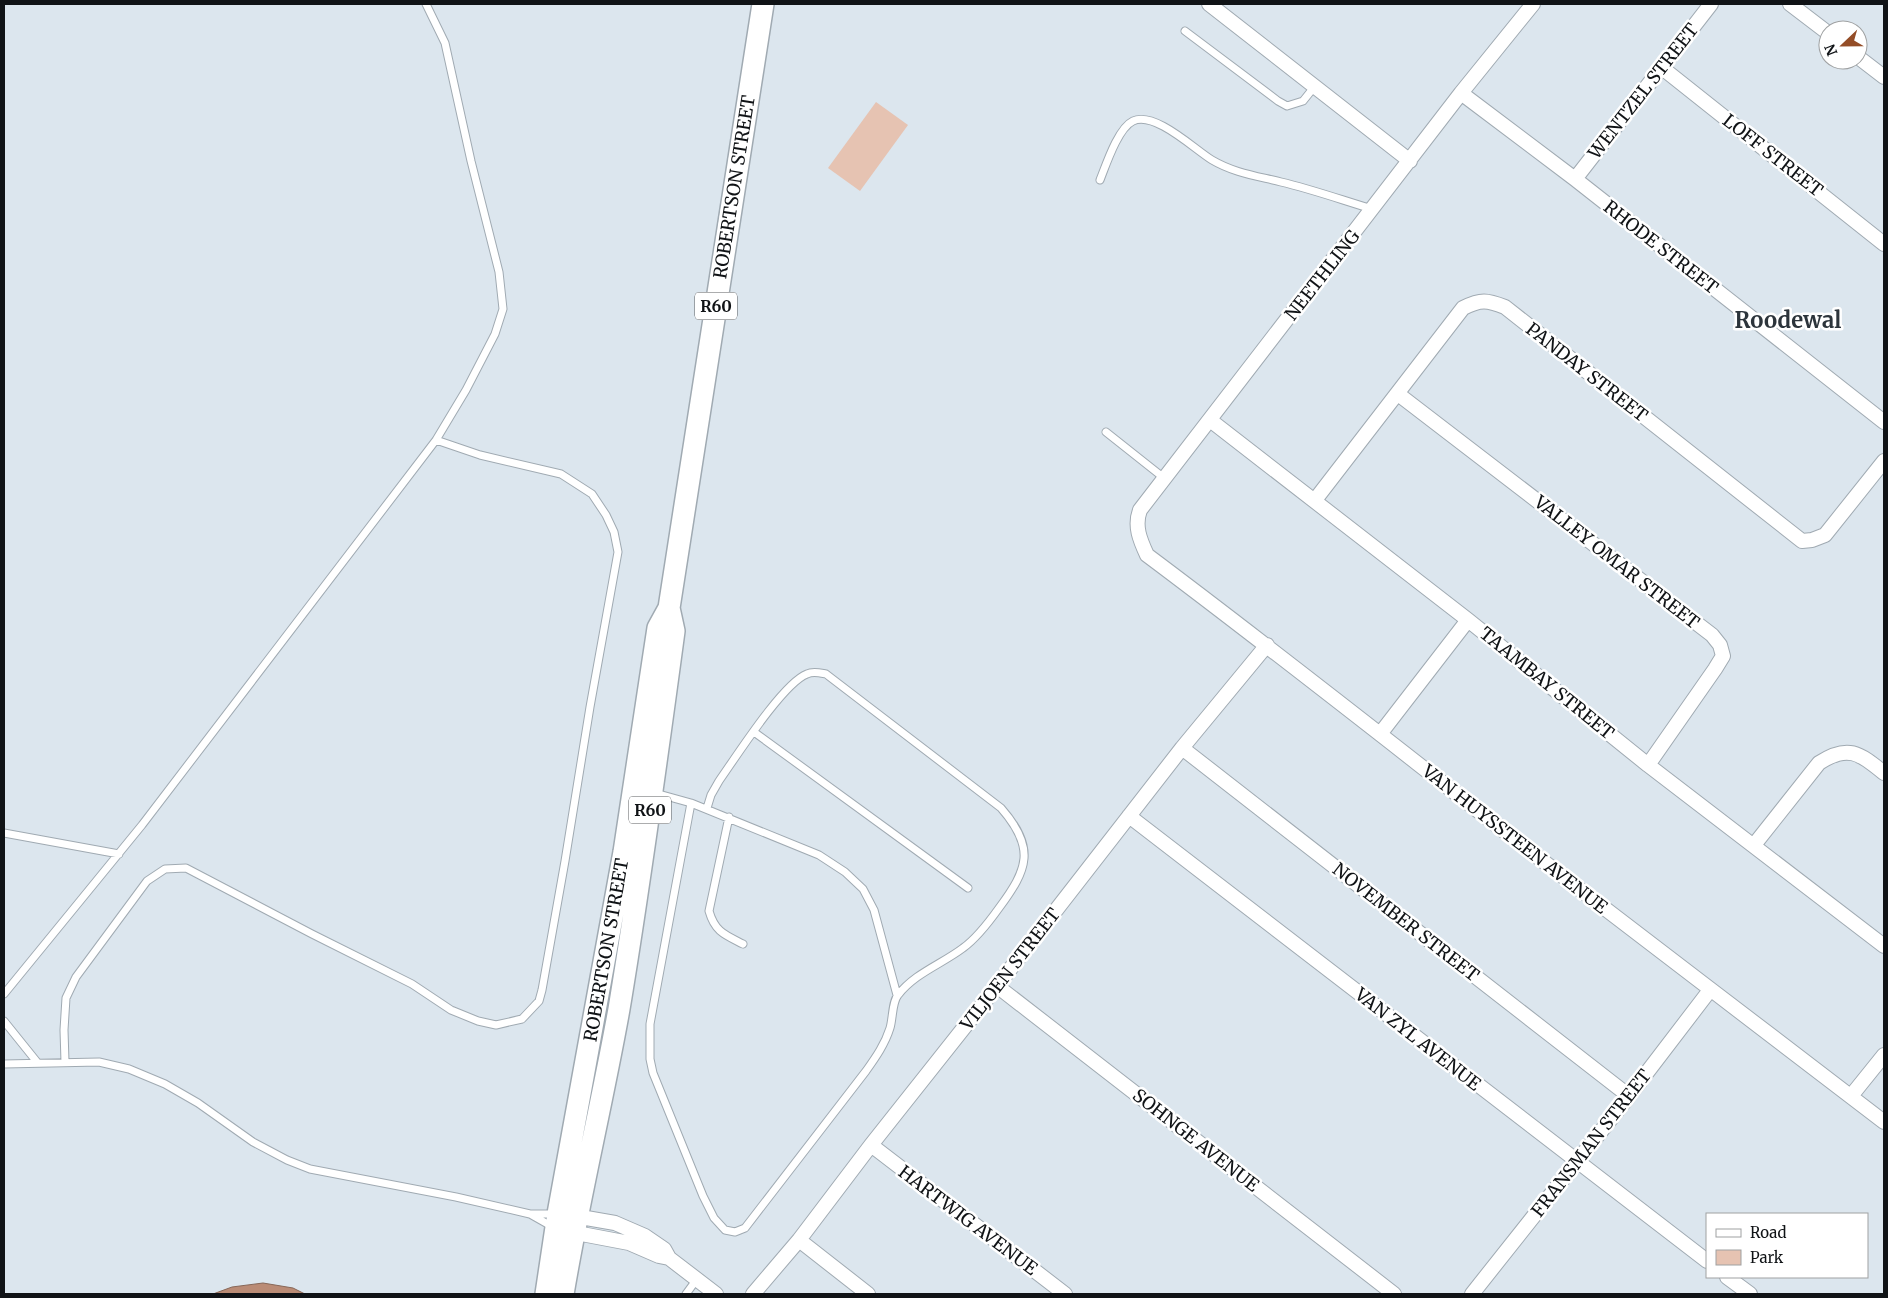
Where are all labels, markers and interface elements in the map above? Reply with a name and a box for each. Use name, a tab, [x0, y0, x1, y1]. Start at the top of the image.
street label: WENTZEL STREET	[1582, 18, 1703, 164]
north arrow	[1818, 20, 1868, 70]
text: N	[1821, 41, 1841, 58]
street label: ROBERTSON STREET	[708, 93, 760, 280]
street label: LOFF STREET	[1718, 109, 1828, 202]
street label: RHODE STREET	[1599, 195, 1723, 299]
street label: NEETHLING	[1280, 225, 1364, 325]
road number: R60	[695, 292, 737, 320]
district label: Roodewal	[1735, 306, 1841, 334]
street label: PANDAY STREET	[1522, 317, 1653, 427]
street label: VALLEY OMAR STREET	[1529, 490, 1705, 634]
street label: TAAMBAY STREET	[1475, 622, 1619, 745]
street label: VAN HUYSSTEEN AVENUE	[1417, 759, 1613, 919]
road number: R60	[629, 796, 671, 824]
street label: ROBERTSON STREET	[579, 856, 634, 1043]
street label: NOVEMBER STREET	[1328, 858, 1484, 987]
street label: VILJOEN STREET	[954, 903, 1065, 1036]
street label: VAN ZYL AVENUE	[1350, 982, 1486, 1096]
street label: FRANSMAN STREET	[1526, 1064, 1656, 1221]
street label: SOHNGE AVENUE	[1128, 1083, 1264, 1197]
street label: HARTWIG AVENUE	[894, 1160, 1043, 1280]
legend	[1706, 1213, 1868, 1278]
text: Road	[1750, 1223, 1786, 1242]
text: Park	[1750, 1248, 1784, 1267]

